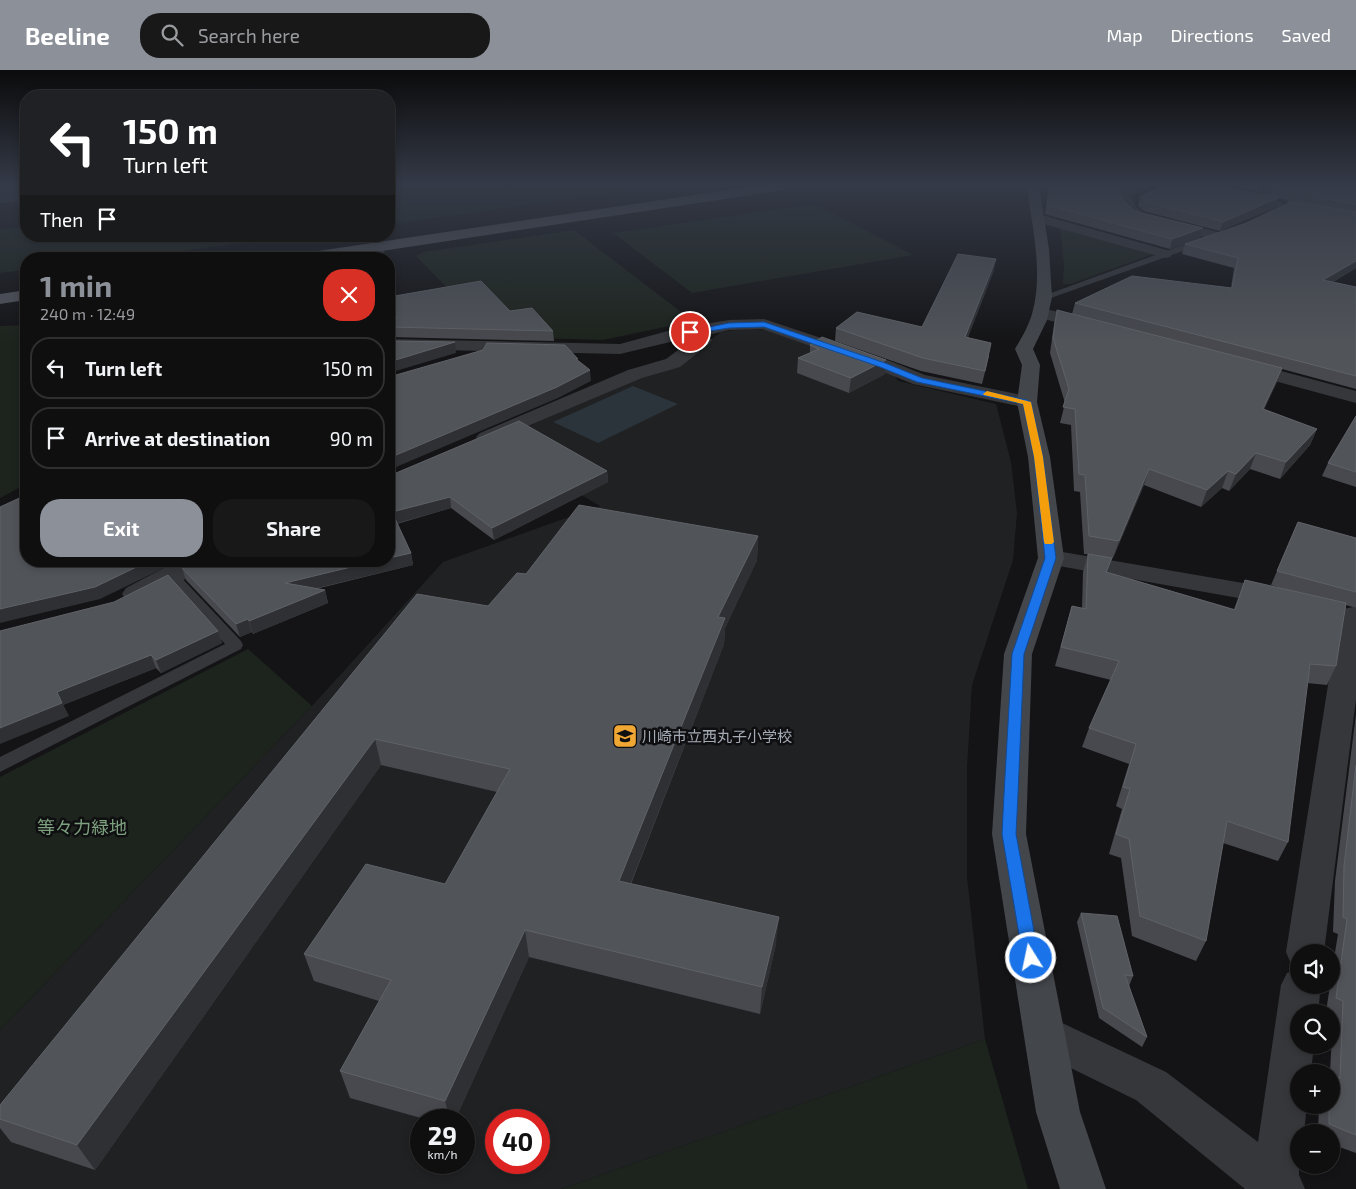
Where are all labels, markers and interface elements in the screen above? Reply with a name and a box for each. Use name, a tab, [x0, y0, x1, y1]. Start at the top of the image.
search box	[140, 13, 490, 58]
text: Beeline	[25, 21, 110, 50]
icon: search	[158, 21, 186, 49]
text: Search here	[198, 24, 300, 47]
text: Map	[1106, 24, 1143, 46]
text: Directions	[1171, 24, 1254, 46]
text: Saved	[1282, 24, 1331, 46]
text: 150 m	[123, 109, 218, 151]
icon: left	[40, 110, 105, 175]
text: Turn left	[123, 151, 208, 177]
icon: arrive	[93, 205, 121, 233]
text: Then	[40, 208, 83, 231]
text: 1 min	[40, 267, 112, 303]
button: close	[323, 269, 375, 321]
text: 240 m · 12:49	[40, 304, 135, 323]
pin	[669, 311, 711, 353]
icon: arrive	[676, 318, 704, 346]
icon: left	[42, 354, 70, 382]
text: Turn left	[85, 357, 162, 380]
text: 150 m	[323, 357, 373, 380]
icon: arrive	[42, 424, 70, 452]
text: Arrive at destination	[85, 427, 270, 450]
text: 90 m	[330, 427, 373, 450]
button: Exit	[40, 499, 203, 557]
button: Share	[213, 499, 375, 557]
school or university icon: 川崎市立西丸子小学校	[612, 723, 638, 749]
place label: 川崎市立西丸子小学校	[642, 727, 792, 745]
park label: 等々力緑地	[37, 816, 127, 838]
position arrow	[1004, 931, 1056, 983]
map controls	[1290, 944, 1340, 1174]
button: sound	[1290, 944, 1340, 994]
button: search	[1290, 1004, 1340, 1054]
button: +	[1290, 1064, 1340, 1114]
speed limit sign: 40	[485, 1109, 550, 1174]
text: 29	[428, 1120, 457, 1150]
button: −	[1290, 1124, 1340, 1174]
text: km/h	[428, 1147, 457, 1161]

